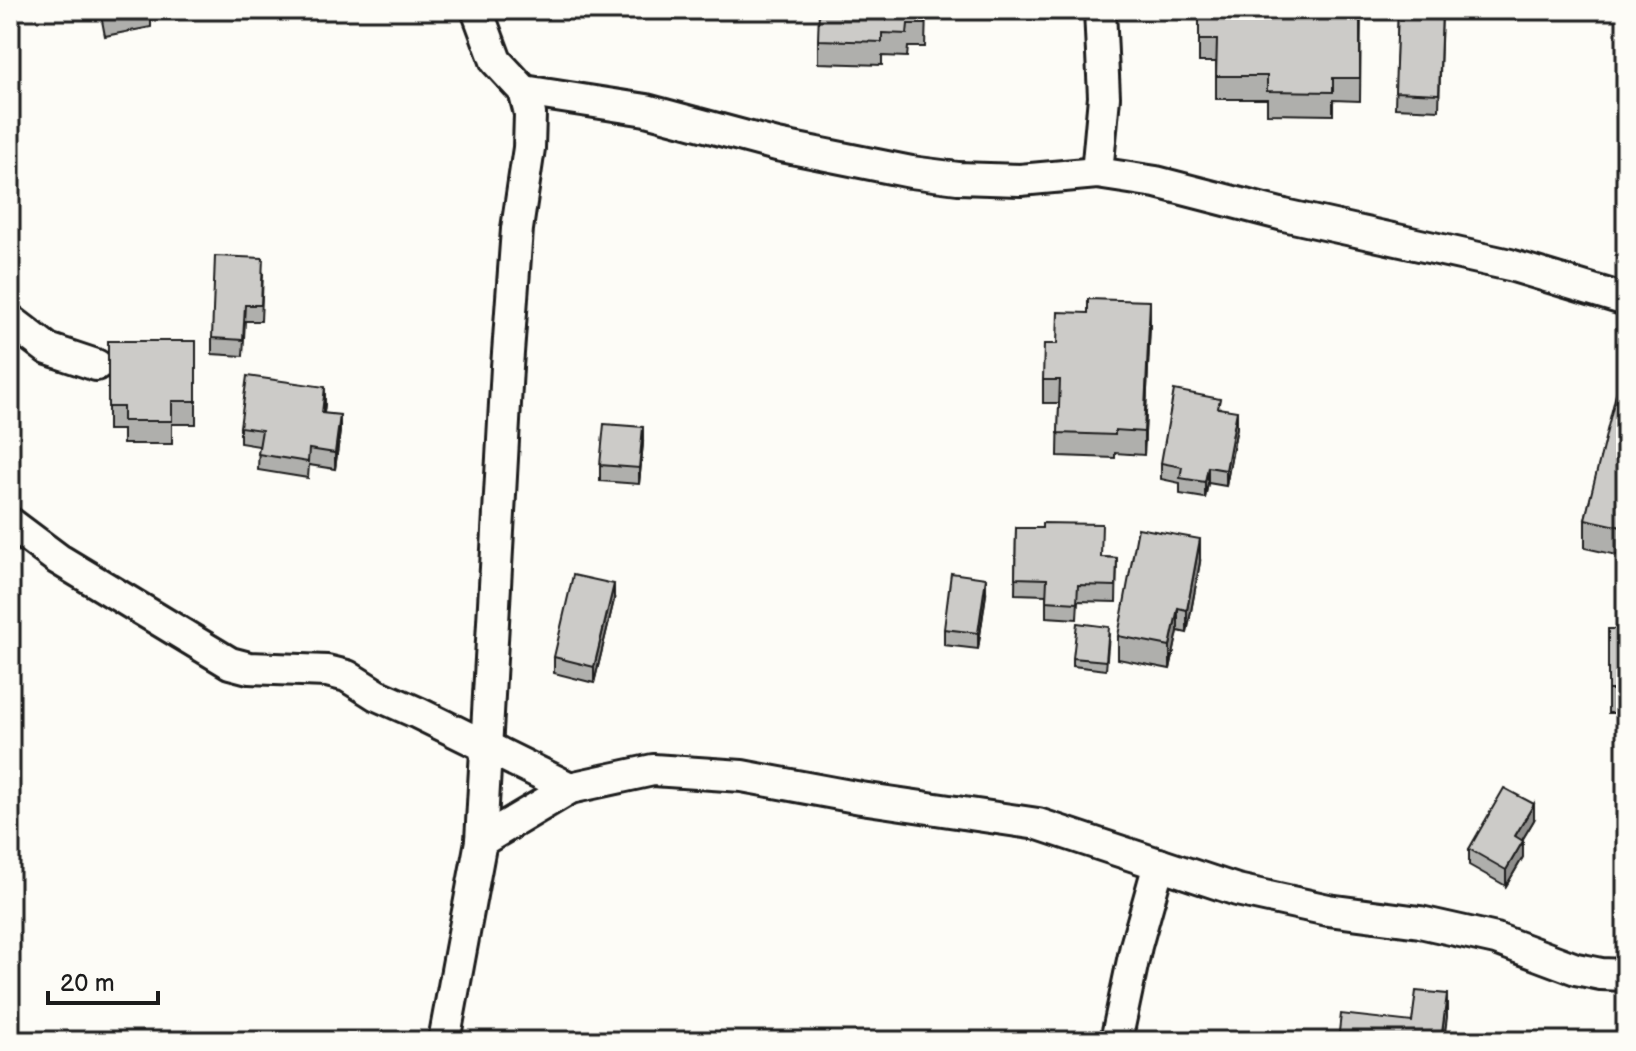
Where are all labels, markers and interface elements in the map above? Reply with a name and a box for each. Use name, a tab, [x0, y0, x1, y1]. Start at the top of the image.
scale bar	[48, 955, 158, 1005]
text: 20 m	[60, 969, 115, 998]

